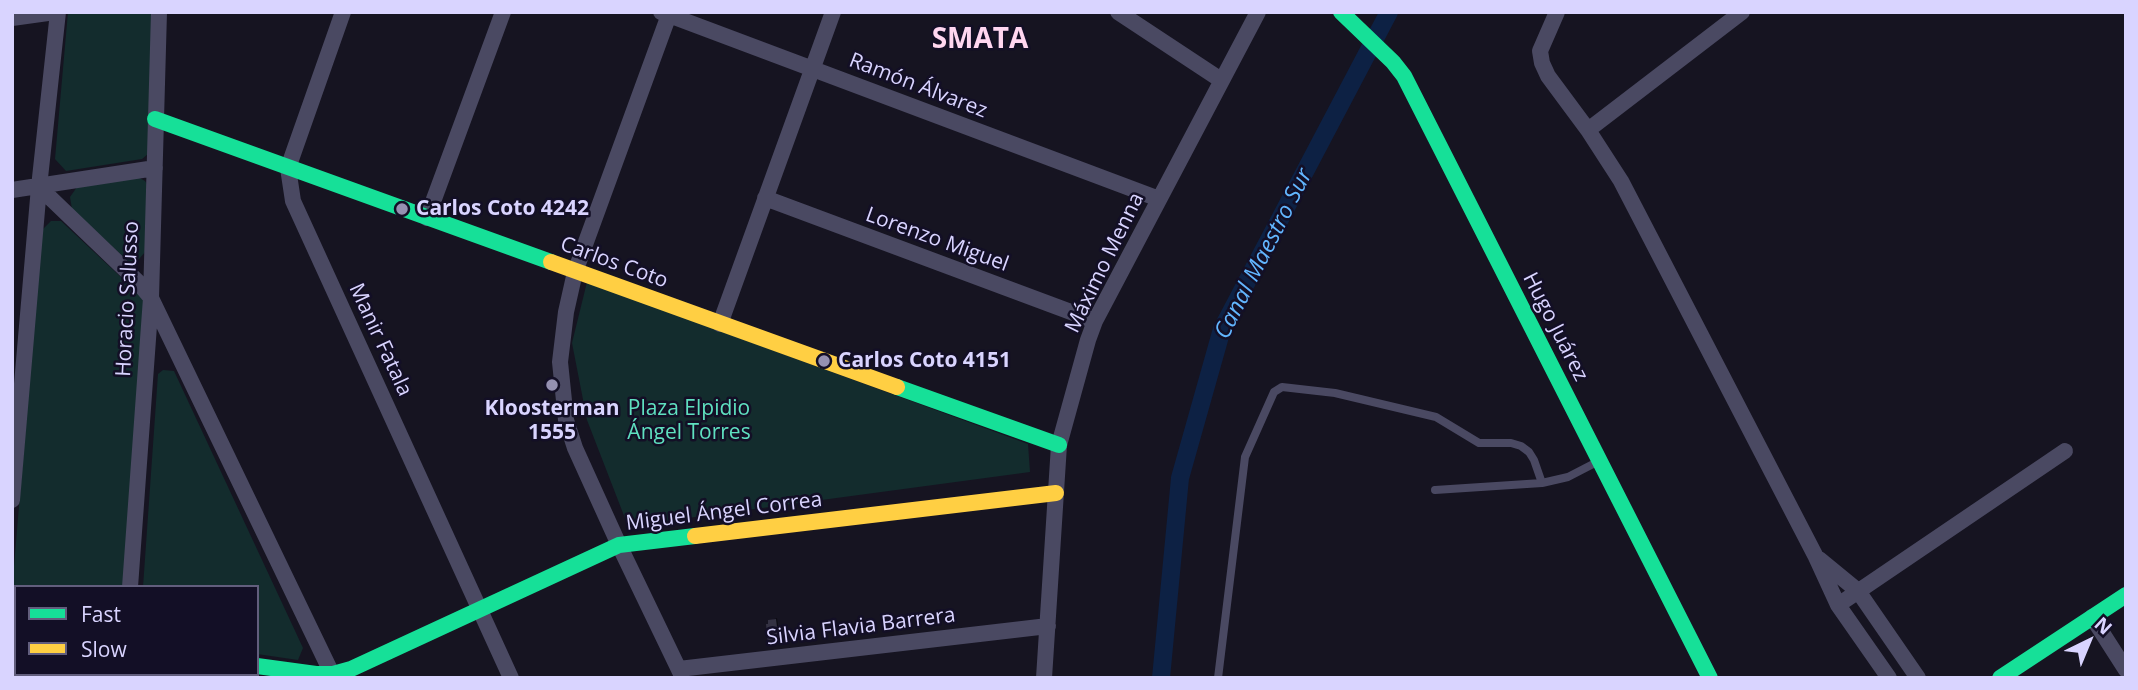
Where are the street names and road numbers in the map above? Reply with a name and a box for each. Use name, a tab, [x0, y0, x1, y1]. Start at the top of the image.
street label: Ramón Álvarez	[845, 48, 991, 124]
street label: Máximo Menna	[1060, 189, 1150, 337]
street label: Lorenzo Miguel	[862, 202, 1012, 278]
street label: Horacio Salusso	[111, 221, 145, 377]
street label: Carlos Coto	[557, 232, 671, 294]
street label: Hugo Juárez	[1517, 269, 1593, 385]
street label: Manir Fatala	[343, 280, 417, 400]
street label: Miguel Ángel Correa	[624, 487, 824, 537]
street label: Silvia Flavia Barrera	[765, 603, 957, 651]

